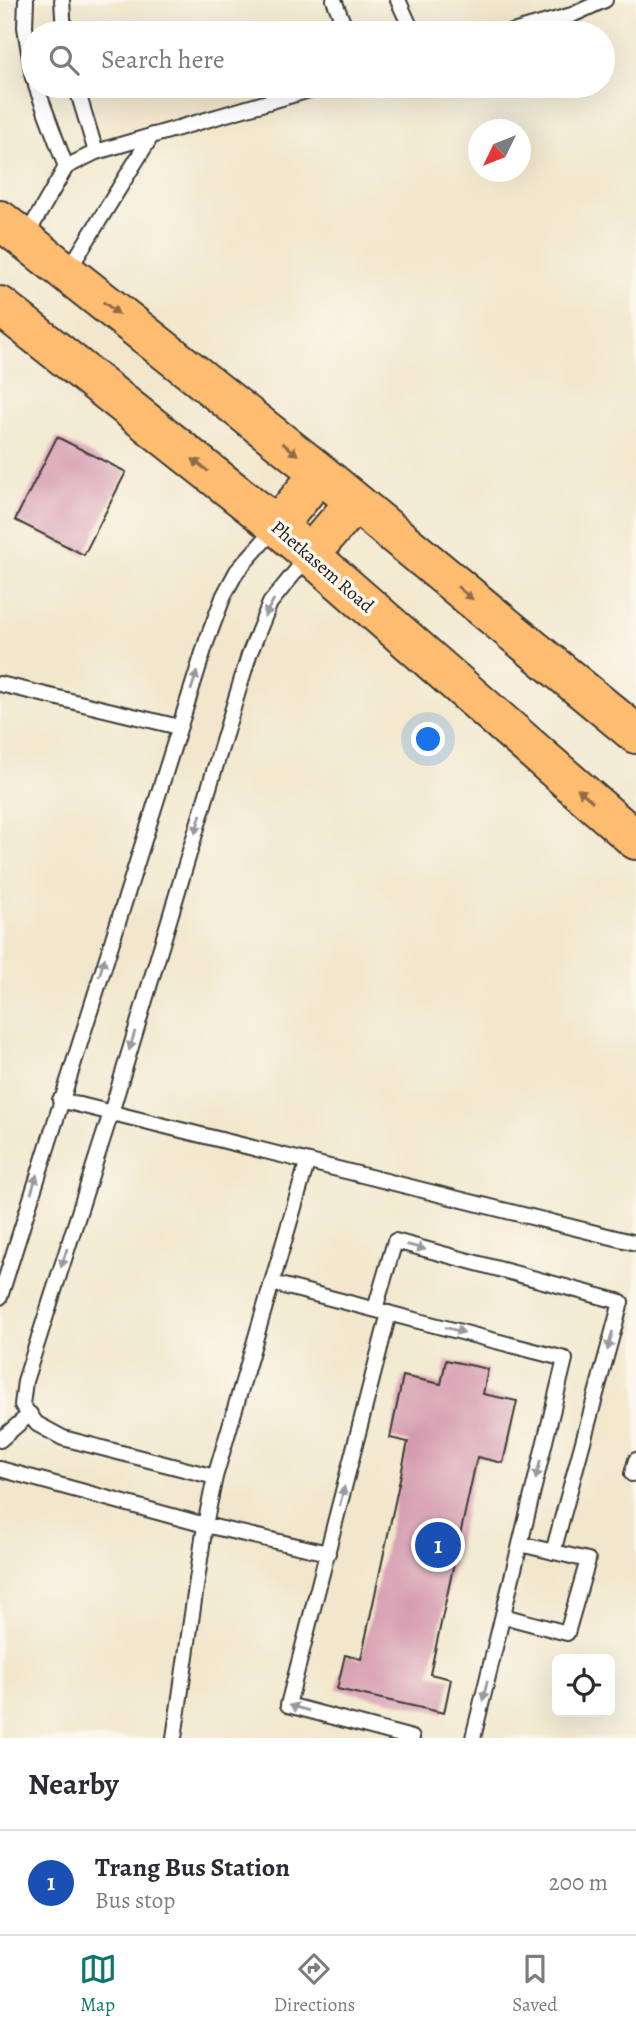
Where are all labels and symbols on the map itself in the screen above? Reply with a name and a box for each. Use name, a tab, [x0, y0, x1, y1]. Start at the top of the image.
north arrow	[468, 119, 531, 182]
one-way arrow	[102, 300, 120, 315]
one-way arrow	[280, 441, 298, 456]
one-way arrow	[191, 457, 209, 472]
street label: Phetkasem Road	[265, 515, 380, 619]
one-way arrow	[457, 585, 474, 600]
one-way arrow	[263, 598, 275, 618]
one-way arrow	[189, 670, 199, 691]
your location	[411, 722, 445, 756]
one-way arrow	[576, 788, 593, 803]
one-way arrow	[193, 813, 203, 834]
one-way arrow	[98, 957, 108, 978]
one-way arrow	[127, 1031, 137, 1052]
one-way arrow	[30, 1174, 40, 1195]
one-way arrow	[406, 1242, 428, 1253]
one-way arrow	[58, 1248, 69, 1269]
one-way arrow	[444, 1325, 466, 1336]
one-way arrow	[604, 1331, 615, 1353]
one-way arrow	[532, 1459, 543, 1481]
one-way arrow	[337, 1485, 348, 1507]
pin: 1	[415, 1519, 461, 1571]
one-way arrow	[479, 1680, 490, 1702]
one-way arrow	[289, 1702, 310, 1712]

